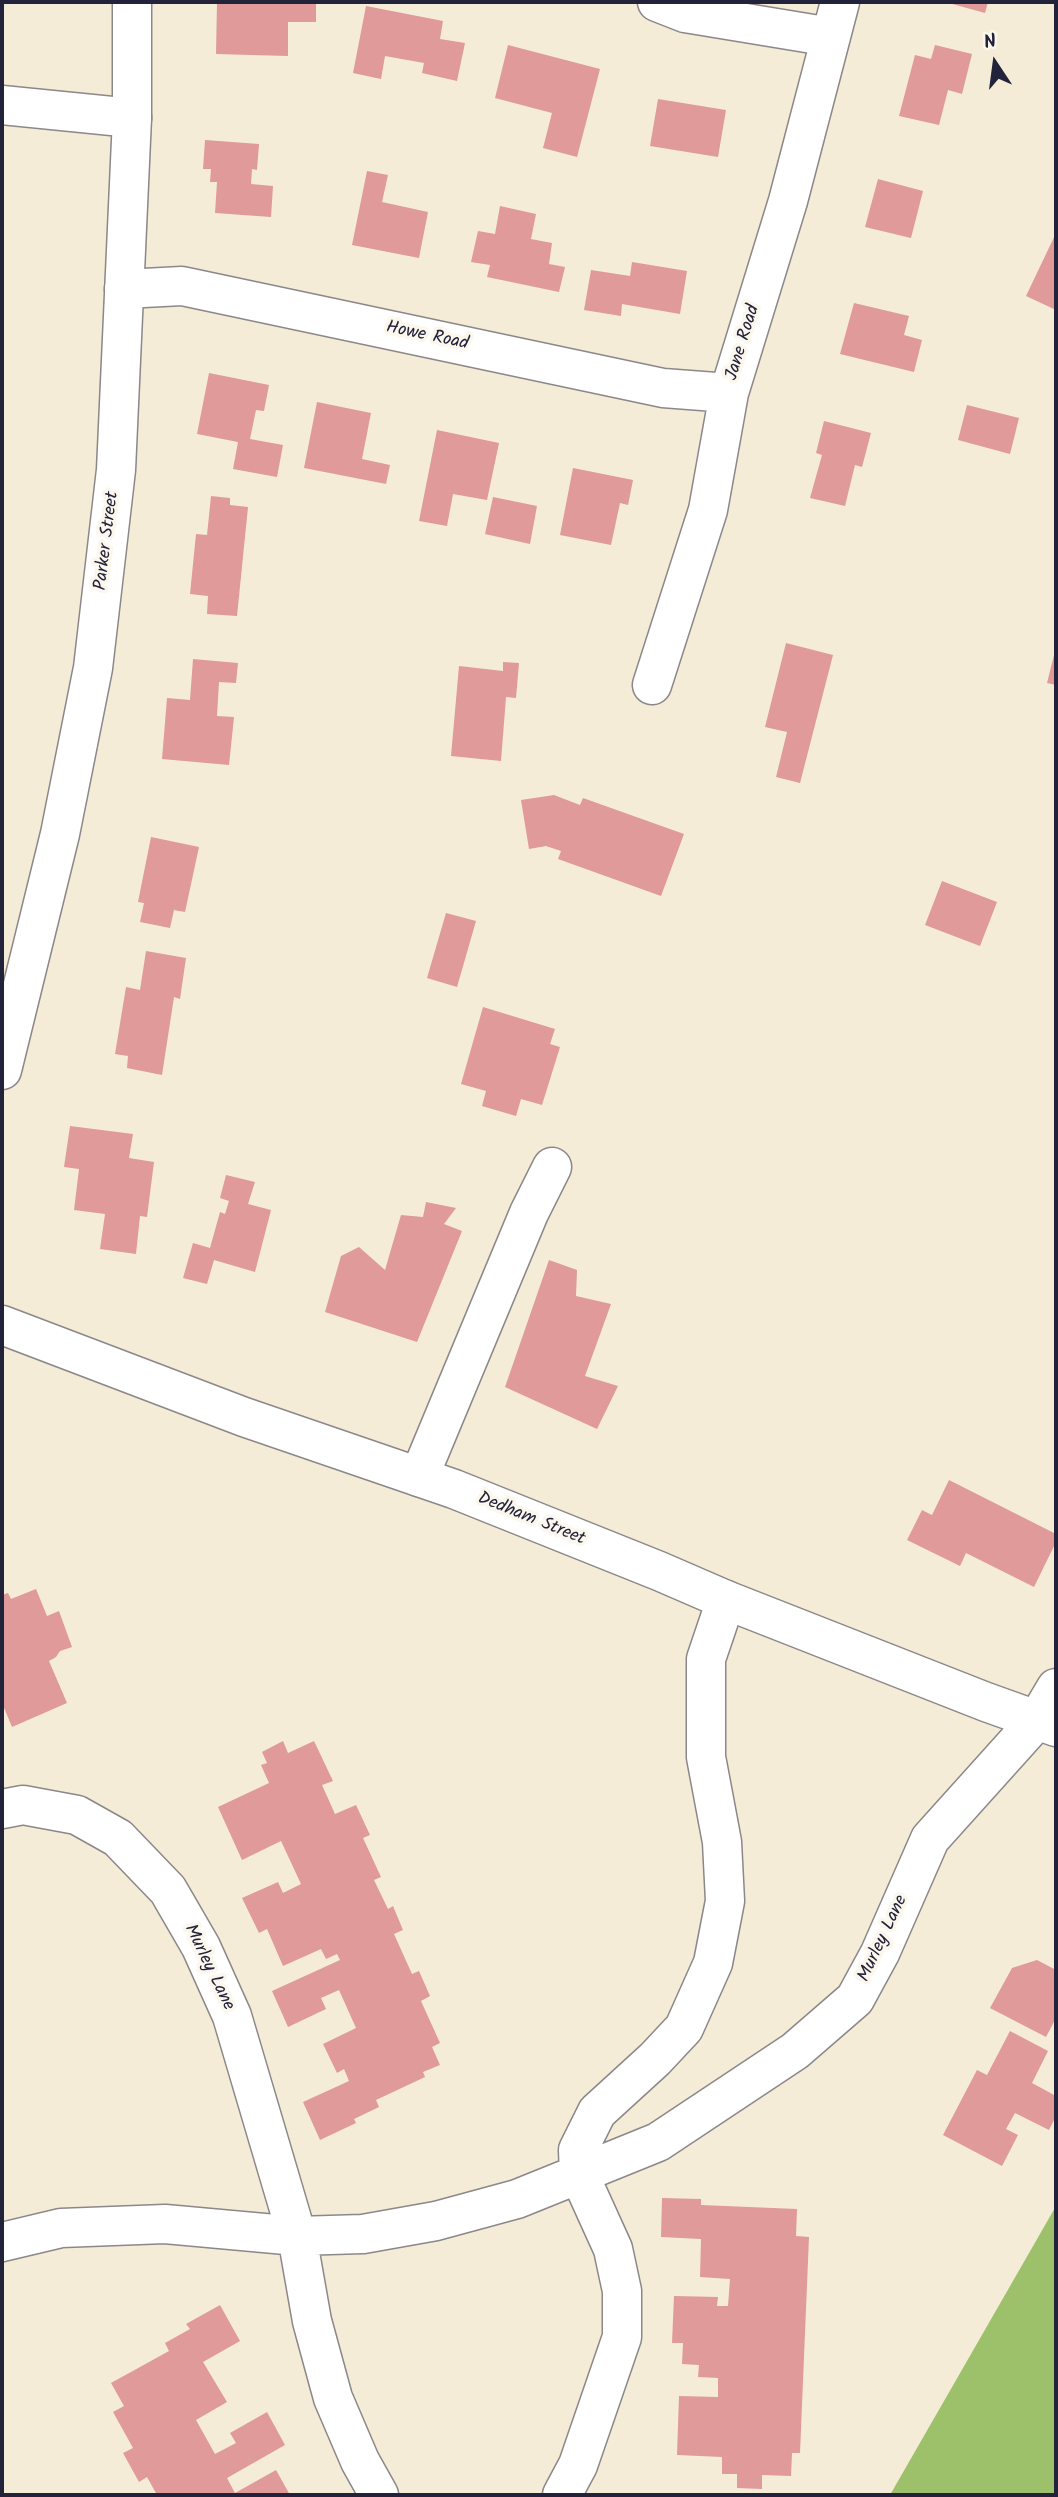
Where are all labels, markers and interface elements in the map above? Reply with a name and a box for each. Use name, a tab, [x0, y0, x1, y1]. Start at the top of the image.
text: N	[981, 27, 999, 59]
north arrow	[960, 28, 1030, 98]
street label: Jane Road	[722, 303, 766, 383]
street label: Howe Road	[384, 318, 470, 356]
street label: Parker Street	[91, 490, 125, 592]
street label: Dedham Street	[474, 1489, 588, 1551]
street label: Murley Lane	[855, 1892, 913, 1986]
street label: Murley Lane	[178, 1921, 238, 2015]

